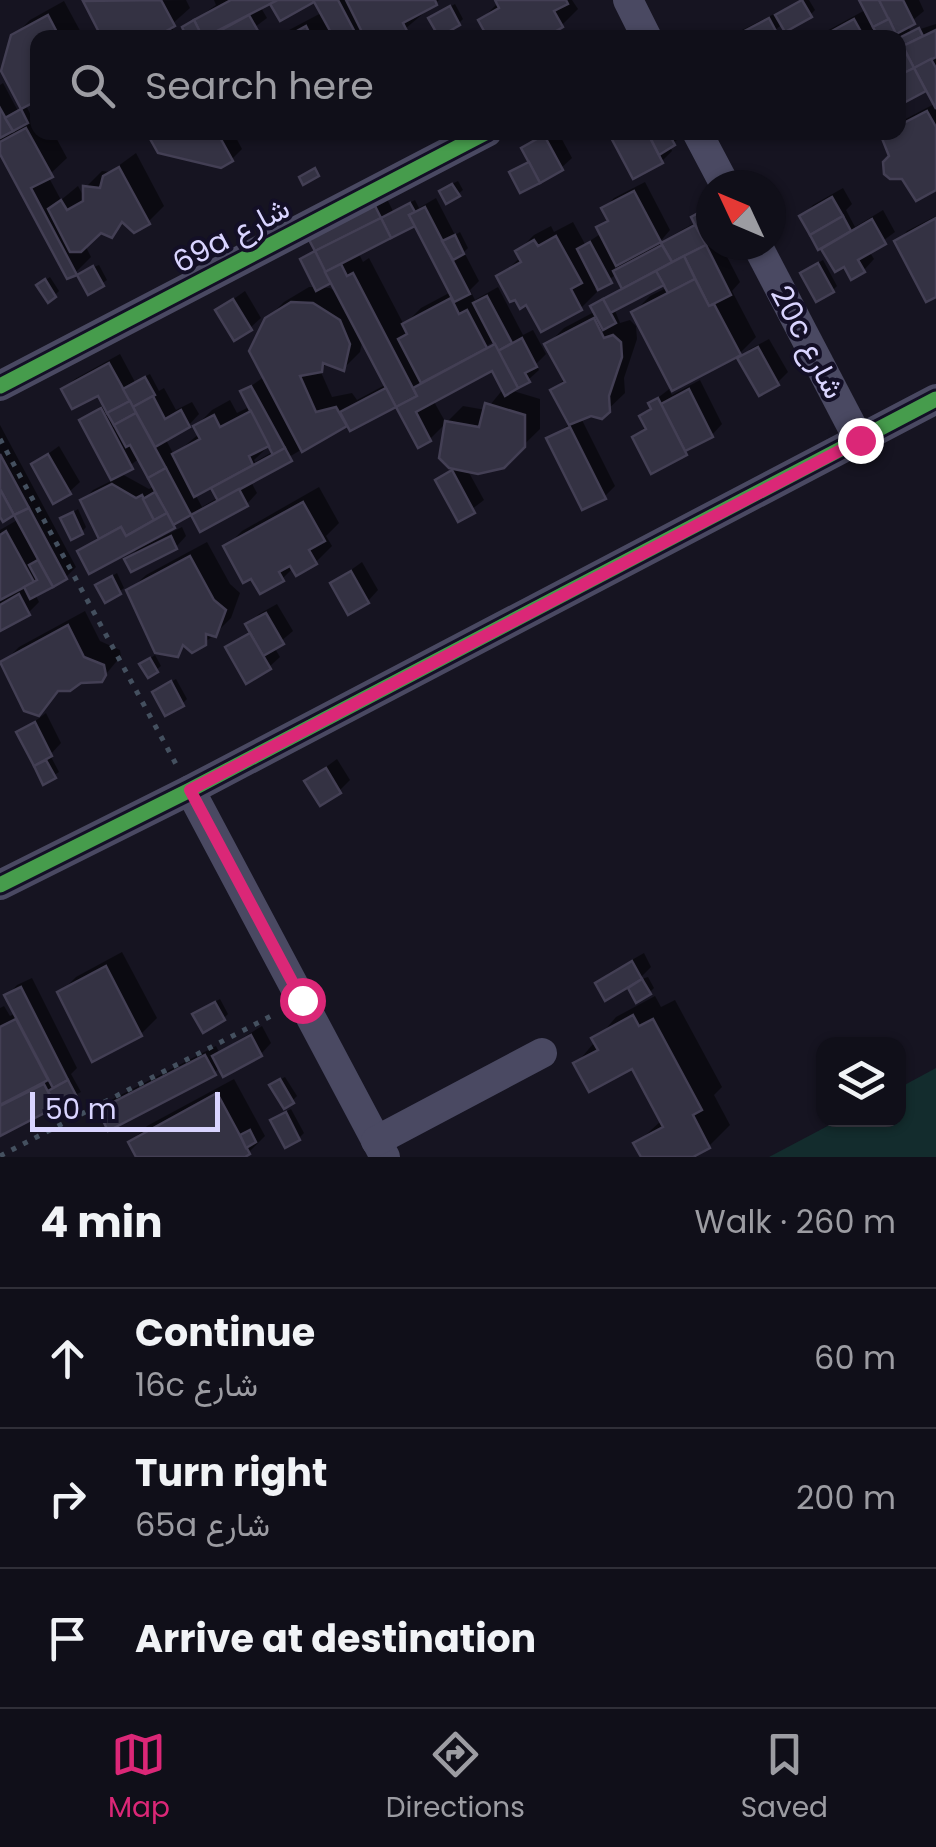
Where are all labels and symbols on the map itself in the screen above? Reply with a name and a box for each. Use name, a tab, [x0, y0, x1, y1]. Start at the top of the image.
north arrow	[696, 170, 786, 260]
street label: 69a شارع	[165, 186, 297, 284]
street label: 20c شارع	[760, 278, 856, 406]
route end	[838, 418, 884, 464]
route start	[280, 978, 326, 1024]
scale bar	[30, 1087, 220, 1132]

